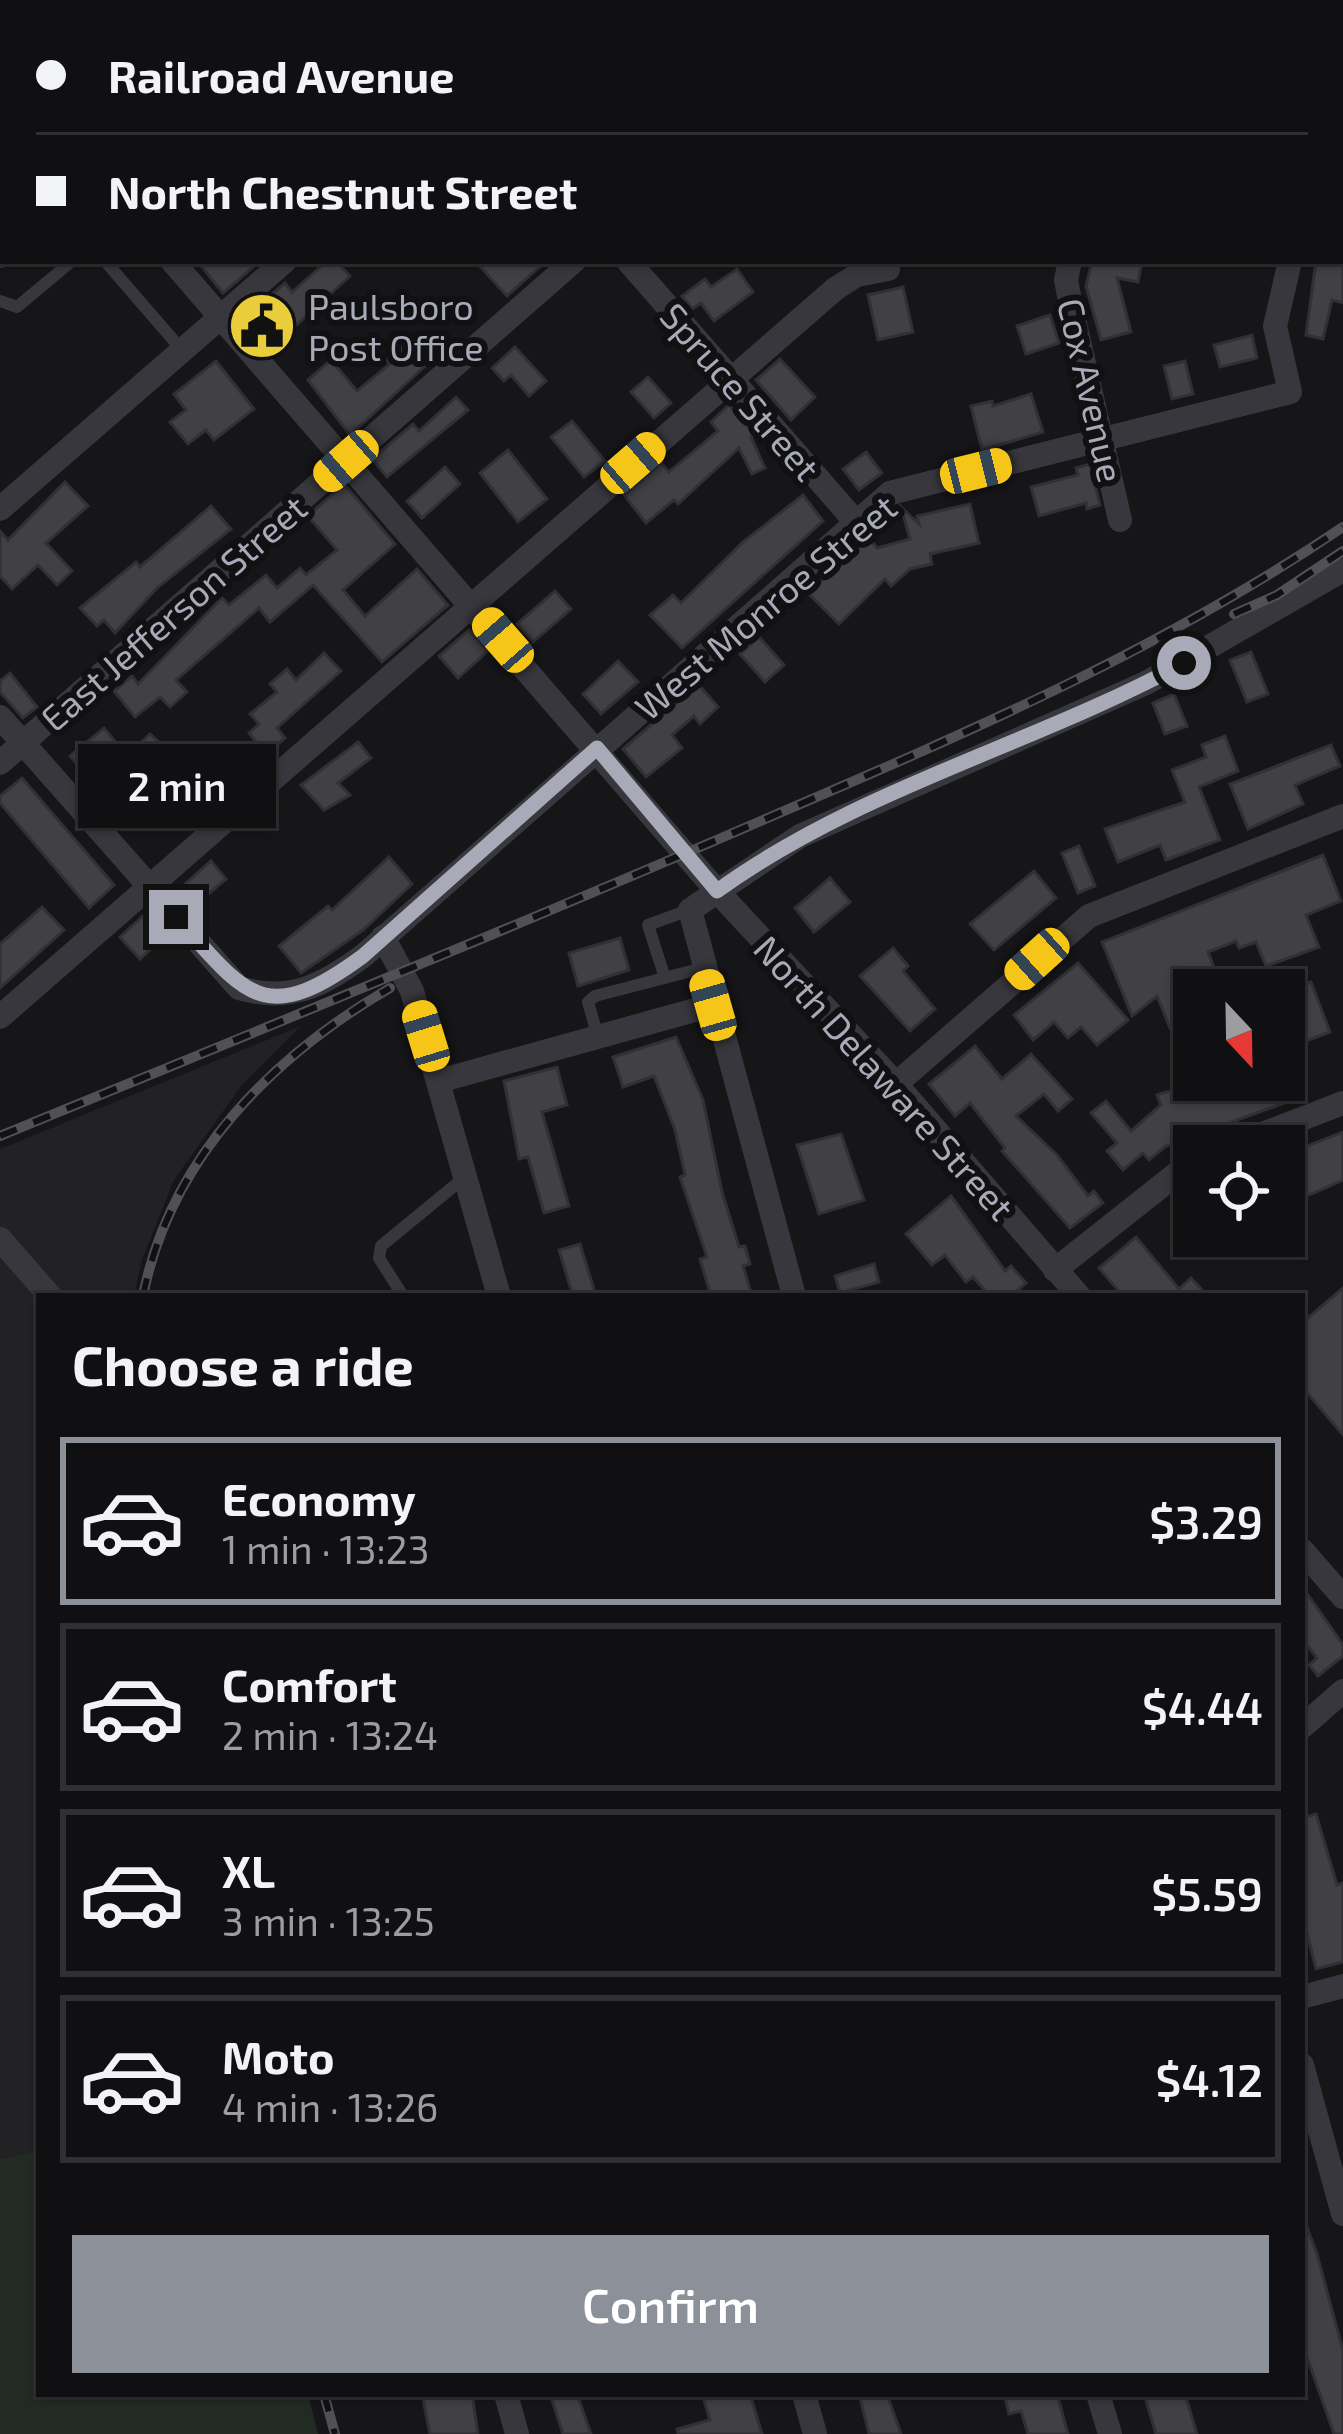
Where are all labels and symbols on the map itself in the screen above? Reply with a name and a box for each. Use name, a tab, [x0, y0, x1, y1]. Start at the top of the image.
place label: Paulsboro Post Office	[308, 284, 484, 368]
public building icon: Paulsboro Post Office	[227, 291, 297, 361]
street label: Spruce Street	[652, 294, 830, 488]
street label: Cox Avenue	[1050, 294, 1134, 486]
car	[307, 424, 385, 498]
car	[594, 426, 672, 500]
car	[937, 445, 1015, 497]
street label: West Monroe Street	[626, 484, 904, 728]
street label: East Jefferson Street	[31, 485, 315, 739]
car	[466, 601, 540, 679]
route start	[1157, 636, 1211, 690]
callout: 2 min	[77, 743, 275, 827]
route end	[149, 890, 203, 944]
car	[998, 922, 1076, 996]
street label: North Delaware Street	[746, 926, 1024, 1228]
car	[686, 965, 740, 1045]
north arrow	[1173, 969, 1305, 1101]
car	[398, 996, 454, 1076]

